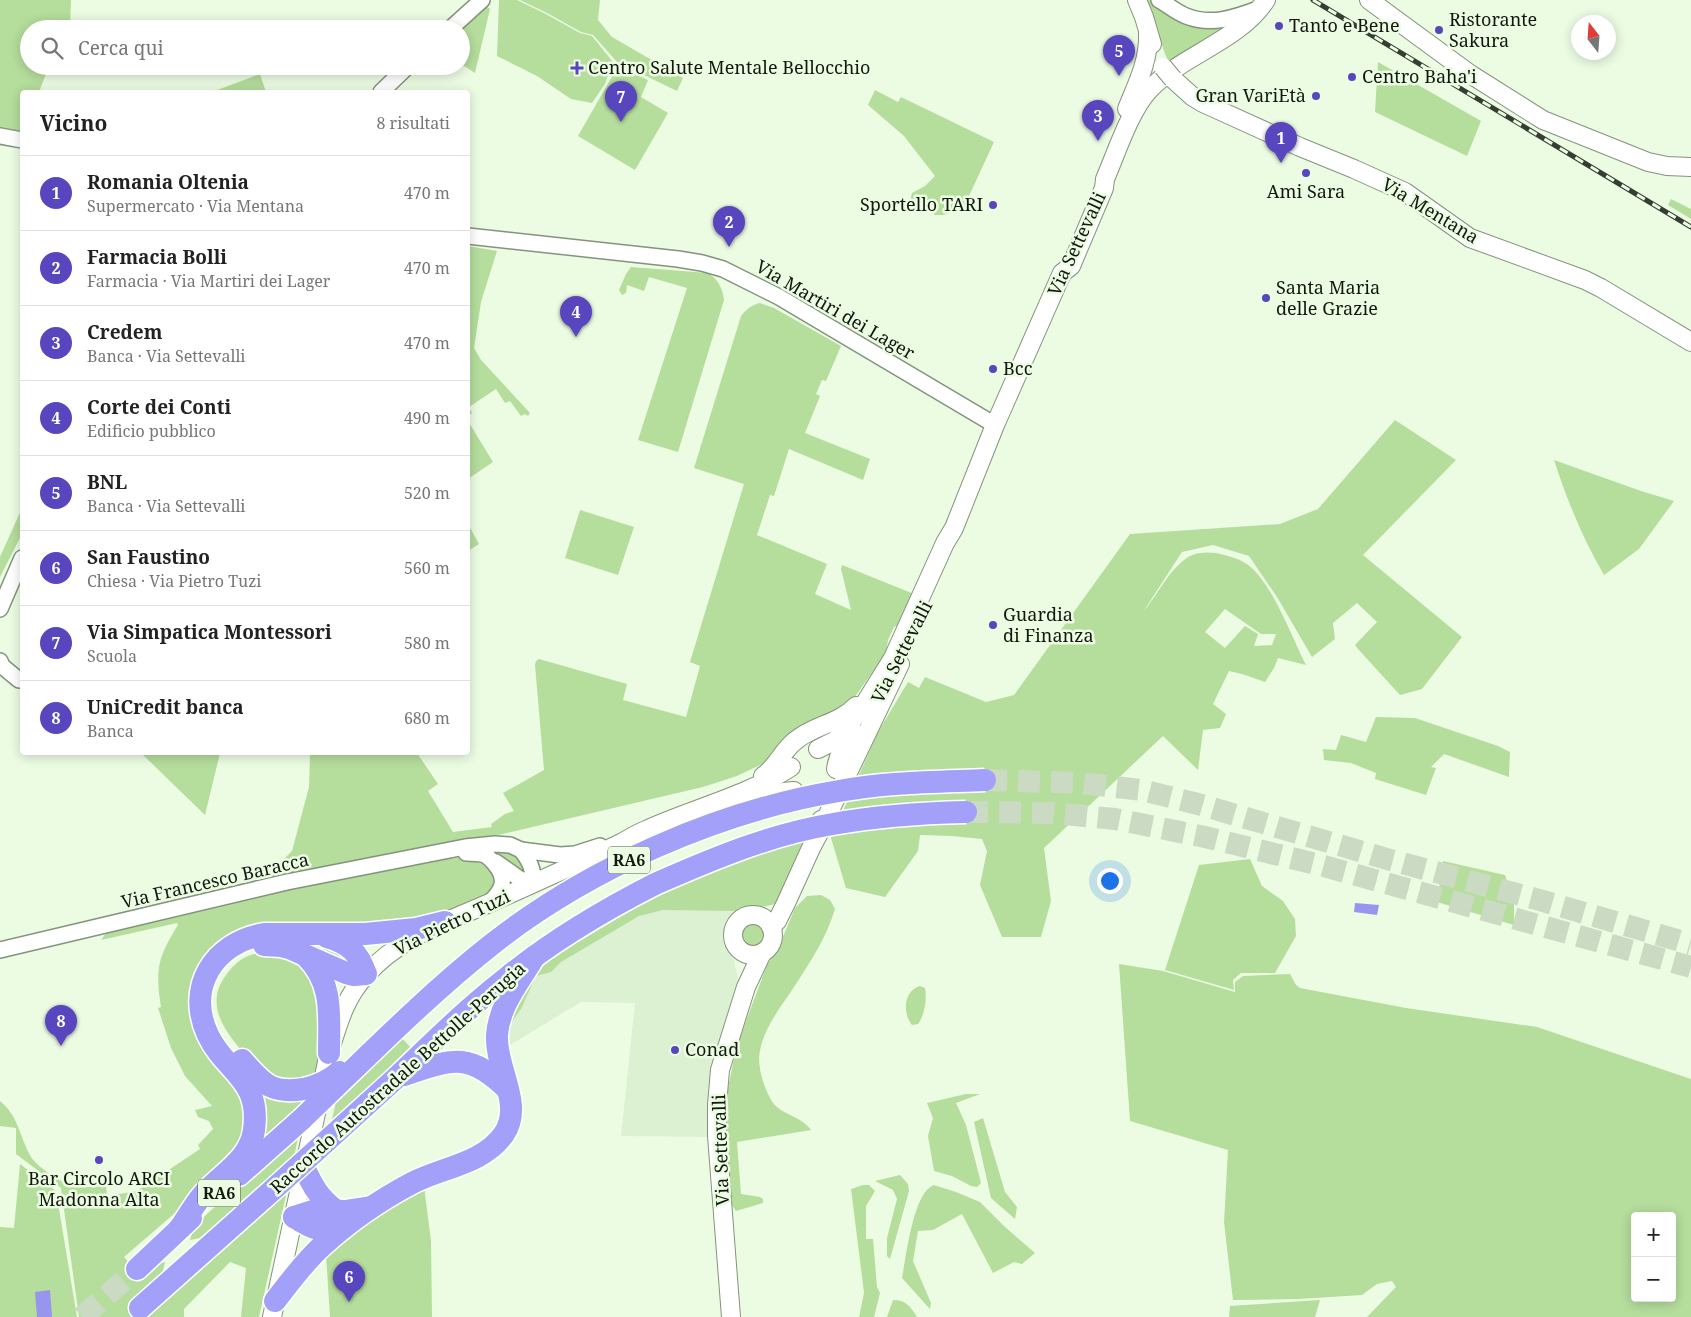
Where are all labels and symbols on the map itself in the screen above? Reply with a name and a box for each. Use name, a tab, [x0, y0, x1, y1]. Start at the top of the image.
place label: Ristorante Sakura	[1449, 7, 1537, 52]
place label: Tanto e Bene	[1289, 13, 1400, 37]
north arrow	[1571, 15, 1616, 60]
marker: Tanto e Bene	[1273, 20, 1285, 32]
marker: Ristorante Sakura	[1433, 24, 1445, 36]
pin: 5	[1103, 35, 1135, 76]
place label: Centro Salute Mentale Bellocchio	[588, 55, 870, 79]
marker: Centro Salute Mentale Bellocchio	[570, 61, 584, 75]
place label: Centro Baha'i	[1362, 64, 1477, 88]
marker: Centro Baha'i	[1346, 71, 1358, 83]
pin: 7	[605, 81, 637, 122]
place label: Gran VariEtà	[1195, 83, 1306, 107]
marker: Gran VariEtà	[1310, 90, 1322, 102]
pin: 3	[1082, 100, 1114, 141]
pin: 1	[1265, 122, 1297, 163]
marker: Ami Sara	[1300, 167, 1312, 179]
street label: Via Mentana	[1378, 172, 1483, 249]
place label: Ami Sara	[1267, 179, 1345, 203]
street label: Via Settevalli	[1042, 188, 1111, 299]
place label: Sportello TARI	[860, 192, 983, 216]
marker: Sportello TARI	[987, 199, 999, 211]
pin: 2	[713, 206, 745, 247]
street label: Via Martiri dei Lager	[752, 254, 920, 365]
place label: Santa Maria delle Grazie	[1276, 275, 1380, 320]
marker: Santa Maria delle Grazie	[1260, 292, 1272, 304]
pin: 4	[560, 296, 592, 337]
place label: Bcc	[1003, 356, 1033, 380]
marker: Bcc	[987, 363, 999, 375]
street label: Via Settevalli	[865, 596, 937, 707]
place label: Guardia di Finanza	[1003, 602, 1094, 647]
marker: Guardia di Finanza	[987, 619, 999, 631]
road number: RA6	[608, 846, 650, 874]
street label: Via Francesco Baracca	[119, 847, 311, 913]
your location	[1097, 868, 1123, 894]
street label: Via Pietro Tuzi	[390, 884, 514, 961]
street label: Raccordo Autostradale Bettolle-Perugia	[265, 956, 530, 1198]
pin: 8	[45, 1005, 77, 1046]
place label: Conad	[685, 1037, 739, 1061]
marker: Conad	[669, 1044, 681, 1056]
street label: Via Settevalli	[706, 1093, 734, 1206]
marker: Bar Circolo ARCI Madonna Alta	[93, 1154, 105, 1166]
place label: Bar Circolo ARCI Madonna Alta	[28, 1166, 170, 1211]
road number: RA6	[198, 1180, 240, 1206]
pin: 6	[333, 1261, 365, 1302]

